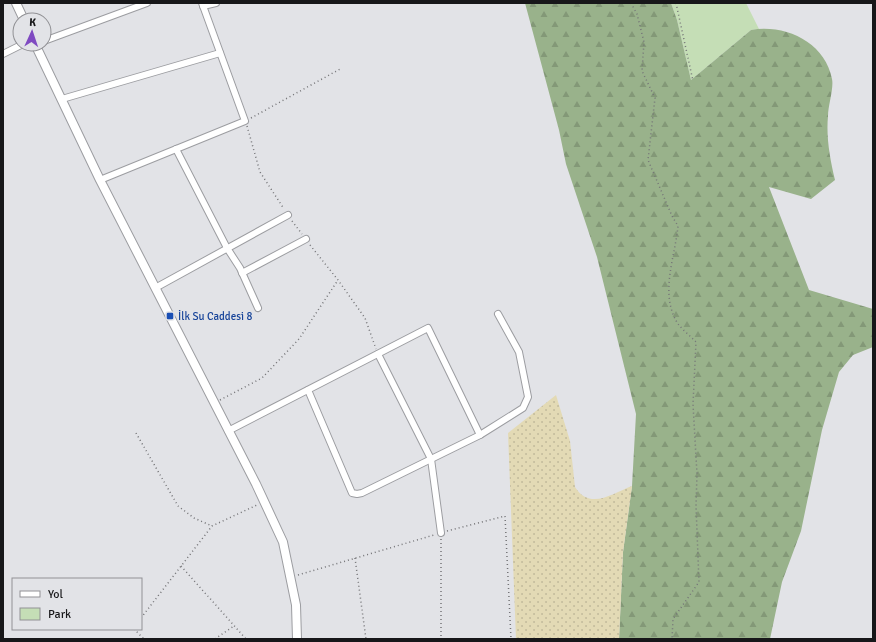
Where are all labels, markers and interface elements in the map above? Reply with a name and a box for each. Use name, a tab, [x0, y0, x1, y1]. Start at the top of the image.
north arrow	[12, 12, 52, 52]
text: K	[29, 16, 36, 29]
place label: İlk Su Caddesi 8	[178, 309, 252, 323]
marker: İlk Su Caddesi 8	[165, 311, 175, 321]
legend	[12, 578, 142, 630]
text: Yol	[48, 587, 64, 602]
text: Park	[48, 607, 71, 622]

